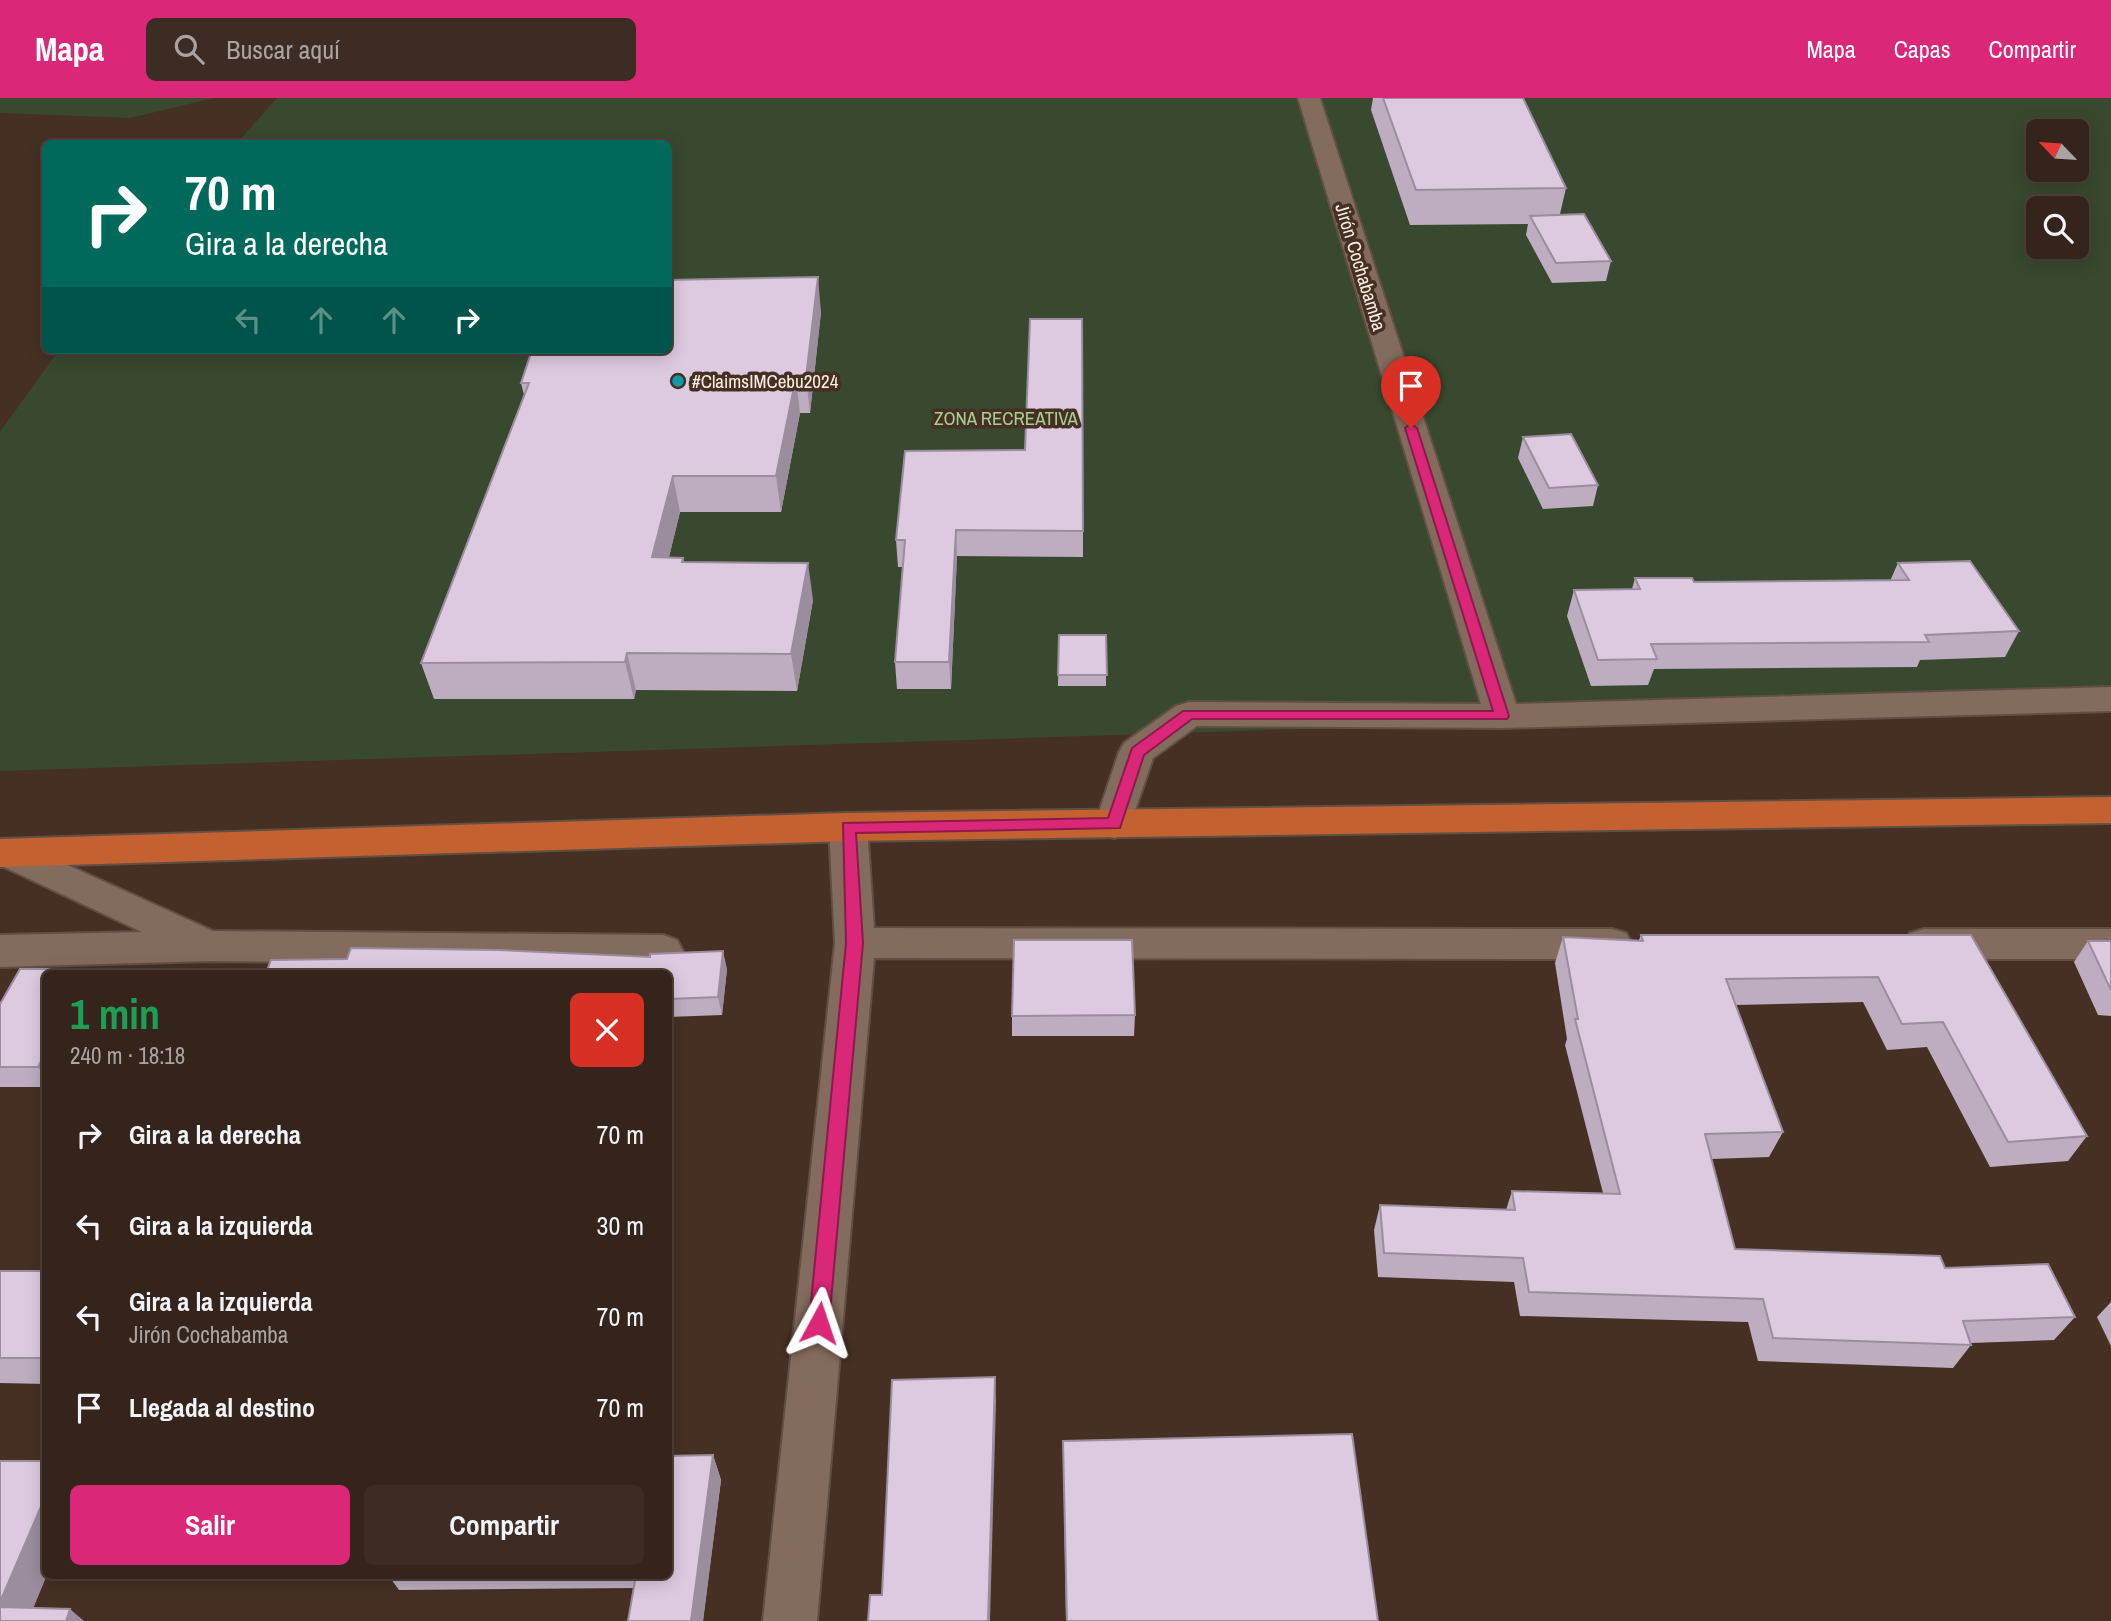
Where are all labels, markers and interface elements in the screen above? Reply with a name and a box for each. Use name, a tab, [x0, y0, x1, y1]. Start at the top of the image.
search box	[146, 18, 636, 81]
text: Mapa	[35, 27, 104, 71]
icon: search	[170, 30, 208, 68]
text: Buscar aquí	[226, 32, 340, 67]
text: Mapa	[1806, 33, 1856, 65]
text: Capas	[1894, 33, 1951, 65]
text: Compartir	[1989, 33, 2076, 65]
north arrow	[2026, 119, 2090, 182]
map controls	[2026, 119, 2089, 259]
text: 70 m	[185, 159, 277, 225]
icon: right	[70, 168, 161, 259]
button: search	[2026, 196, 2089, 259]
street label: Jirón Cochabamba	[1329, 200, 1393, 334]
text: Gira a la derecha	[185, 222, 388, 265]
icon: left	[229, 301, 267, 339]
icon: ahead	[302, 301, 340, 339]
icon: ahead	[375, 301, 413, 339]
icon: right	[448, 301, 486, 339]
pin	[1381, 356, 1441, 428]
icon: arrive	[1392, 367, 1430, 405]
place label: #ClaimsIMCebu2024	[692, 368, 839, 394]
marker: #ClaimsIMCebu2024	[670, 373, 686, 389]
park label: ZONA RECREATIVA	[934, 405, 1079, 431]
text: 1 min	[70, 986, 160, 1042]
button: close	[570, 993, 644, 1067]
text: 240 m · 18:18	[70, 1040, 185, 1071]
icon: right	[70, 1116, 108, 1154]
text: Gira a la derecha	[129, 1117, 301, 1152]
text: 70 m	[597, 1117, 644, 1152]
icon: left	[70, 1207, 108, 1245]
text: Gira a la izquierda	[129, 1208, 313, 1243]
text: 30 m	[597, 1208, 644, 1243]
text: Gira a la izquierda	[129, 1284, 313, 1319]
position arrow	[782, 1286, 856, 1360]
icon: left	[70, 1298, 108, 1336]
text: 70 m	[597, 1299, 644, 1334]
text: Jirón Cochabamba	[129, 1319, 288, 1350]
icon: arrive	[70, 1389, 108, 1427]
text: Llegada al destino	[129, 1390, 315, 1425]
text: 70 m	[597, 1390, 644, 1425]
button: Salir	[70, 1485, 350, 1565]
button: Compartir	[364, 1485, 644, 1565]

